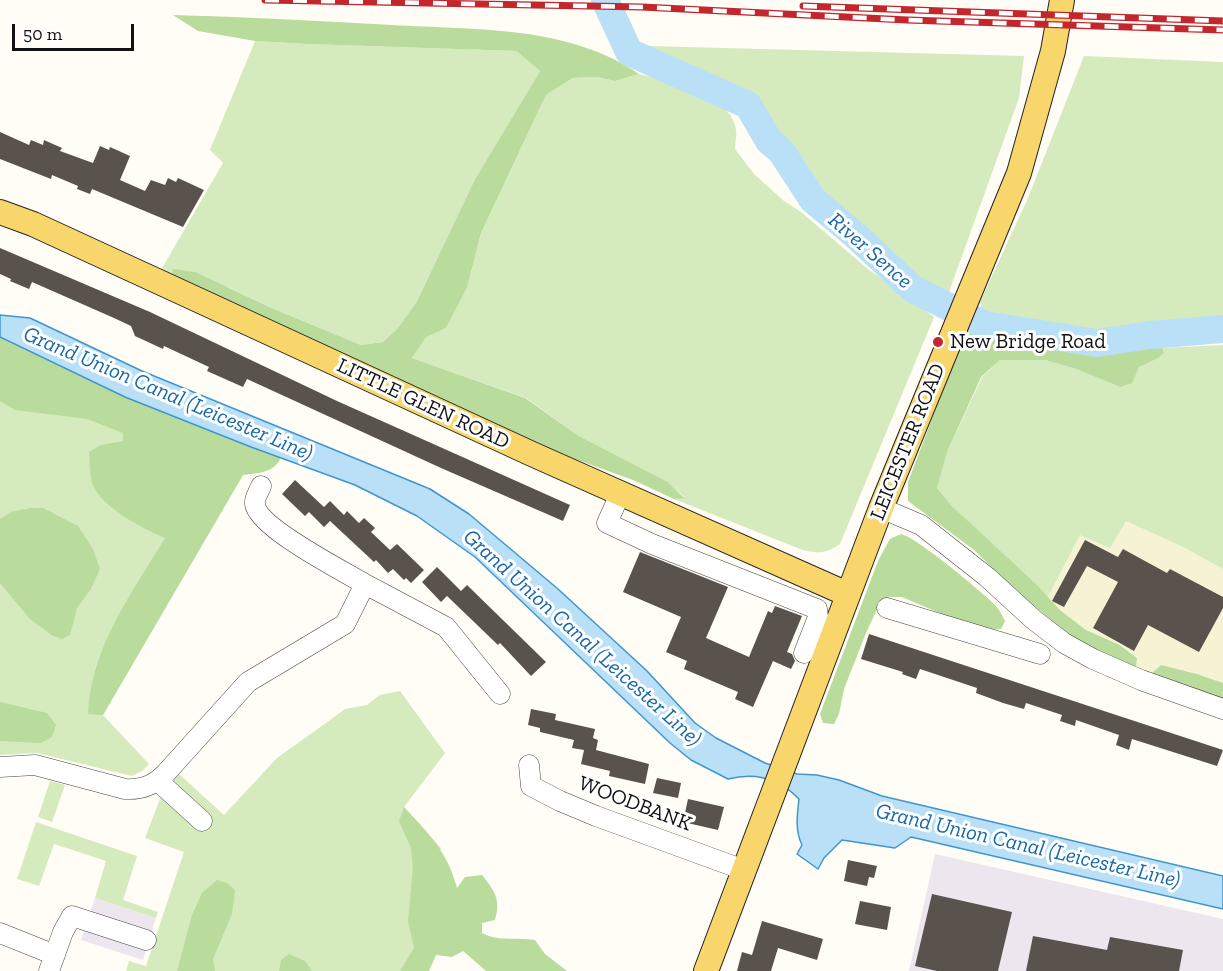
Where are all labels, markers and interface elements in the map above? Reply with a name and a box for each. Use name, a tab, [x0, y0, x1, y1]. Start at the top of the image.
scale bar	[15, 12, 136, 50]
text: 50 m	[23, 23, 62, 45]
water label: River Sence	[823, 207, 917, 295]
water label: Grand Union Canal (Leicester Line)	[19, 321, 317, 467]
place label: New Bridge Road	[950, 329, 1106, 355]
marker: New Bridge Road	[931, 335, 945, 349]
street label: LITTLE GLEN ROAD	[333, 353, 513, 455]
street label: LEICESTER ROAD	[865, 360, 951, 524]
water label: Grand Union Canal (Leicester Line)	[457, 524, 707, 752]
street label: WOODBANK	[575, 771, 695, 837]
water label: Grand Union Canal (Leicester Line)	[873, 798, 1183, 894]

